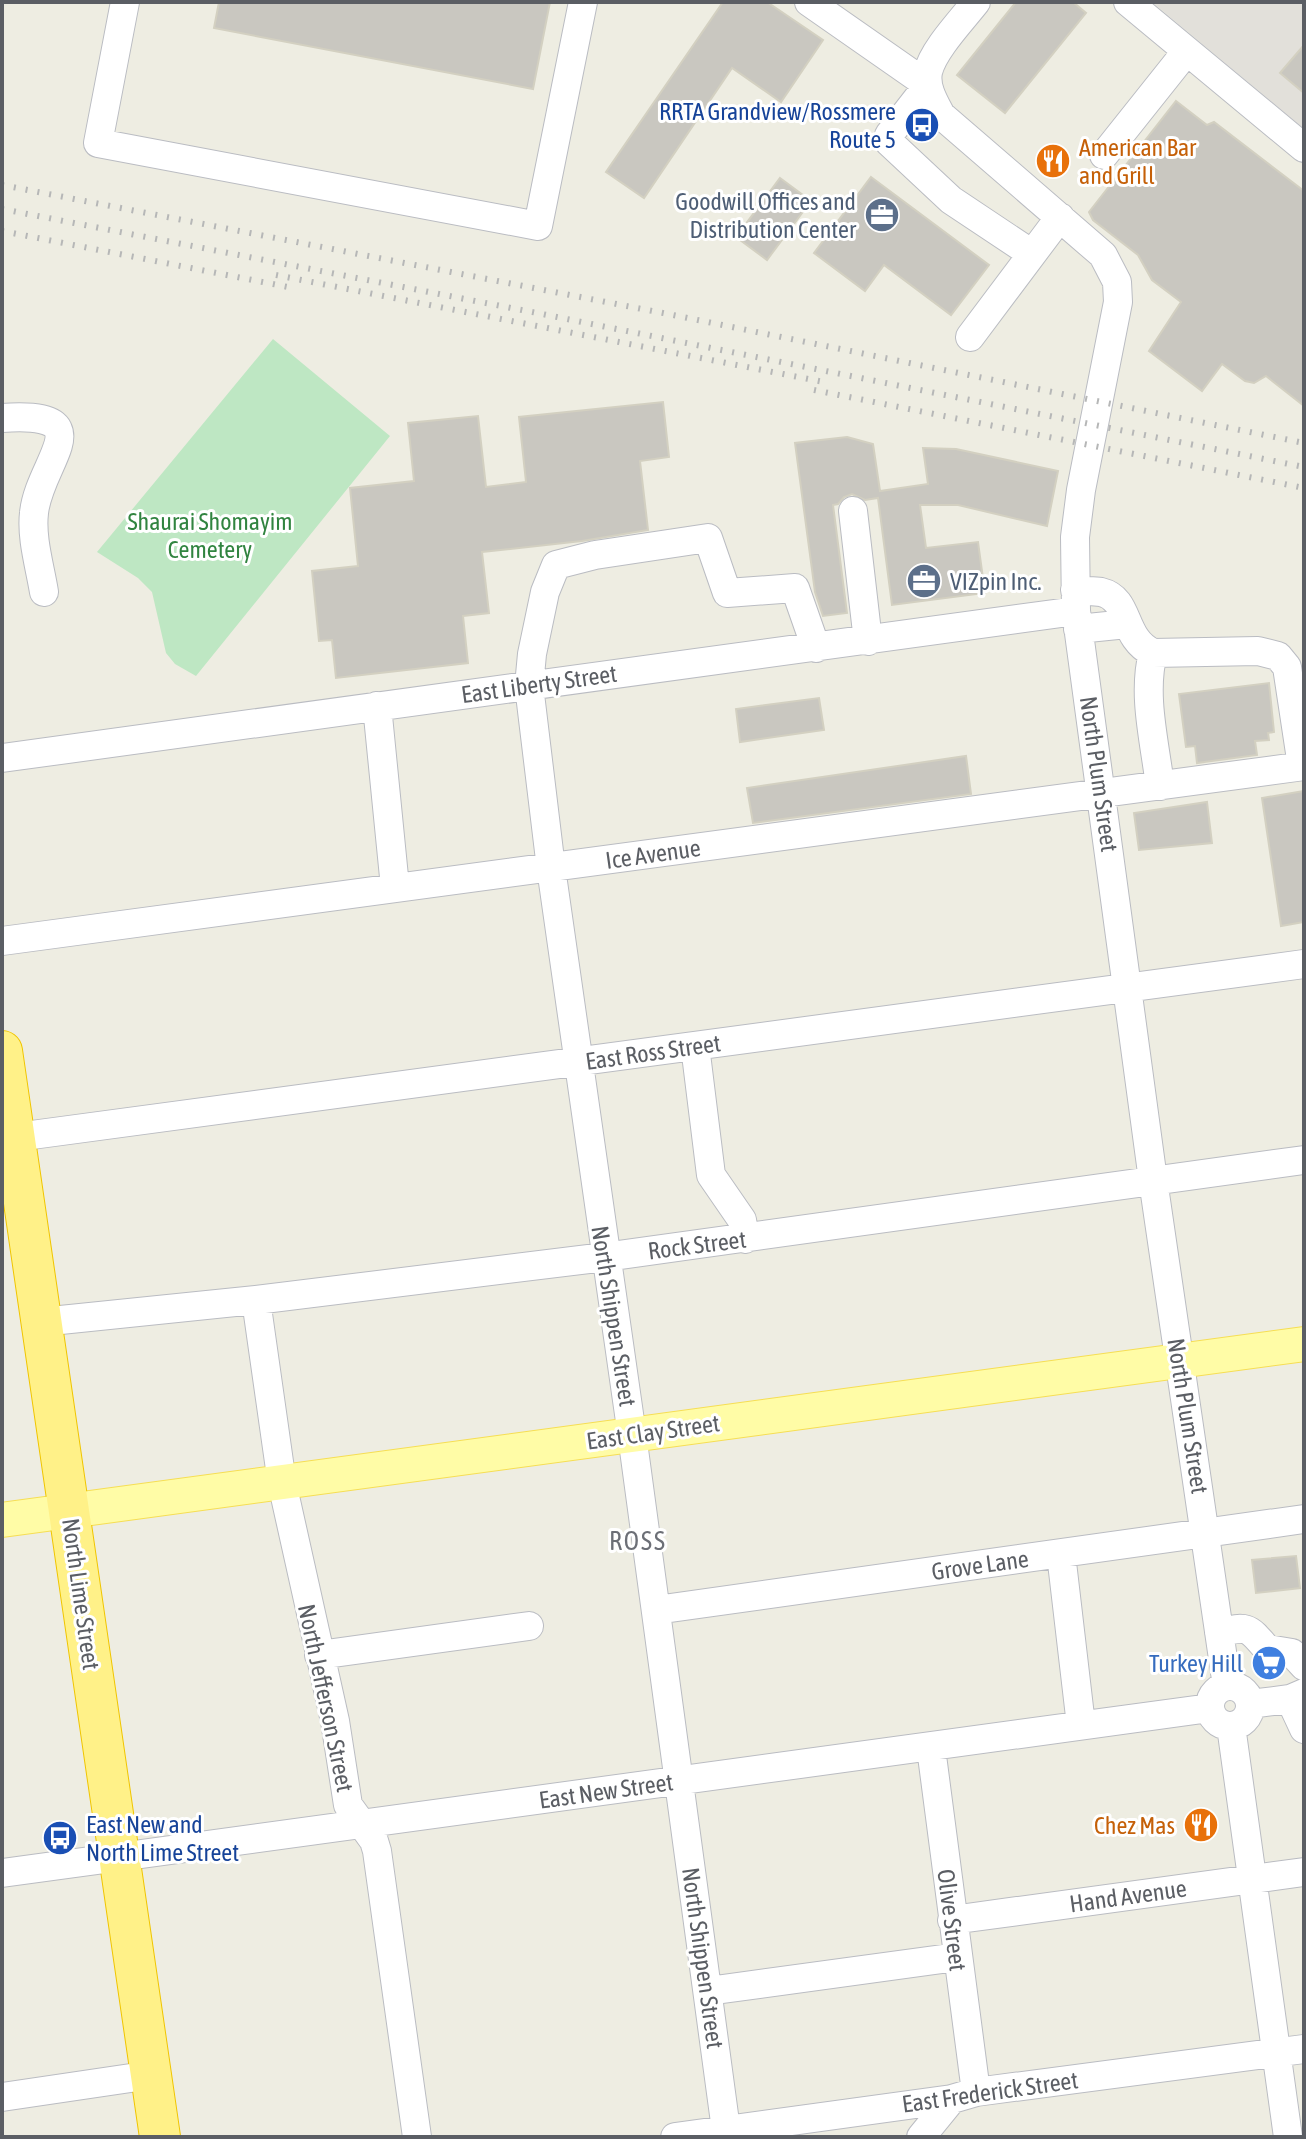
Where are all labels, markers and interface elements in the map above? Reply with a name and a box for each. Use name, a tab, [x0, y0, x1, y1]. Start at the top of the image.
place label: RRTA Grandview/Rossmere Route 5	[659, 98, 896, 153]
bus stop icon: RRTA Grandview/Rossmere Route 5	[903, 106, 941, 144]
place label: American Bar and Grill	[1079, 134, 1197, 189]
restaurant icon: American Bar and Grill	[1034, 142, 1072, 180]
place label: Goodwill Offices and Distribution Center	[675, 188, 857, 243]
office icon: Goodwill Offices and Distribution Center	[863, 196, 901, 234]
park label: Shaurai Shomayim Cemetery	[127, 508, 293, 563]
office icon: VIZpin Inc.	[905, 562, 943, 600]
place label: VIZpin Inc.	[950, 568, 1041, 595]
street label: East Liberty Street	[460, 660, 619, 708]
street label: North Plum Street	[1075, 694, 1123, 854]
street label: Ice Avenue	[604, 834, 702, 874]
street label: East Ross Street	[584, 1029, 722, 1075]
street label: North Shippen Street	[586, 1224, 642, 1408]
street label: Rock Street	[646, 1226, 748, 1264]
street label: North Plum Street	[1162, 1336, 1214, 1496]
street label: East Clay Street	[585, 1409, 721, 1455]
street label: North Lime Street	[57, 1516, 105, 1672]
district label: ROSS	[609, 1526, 667, 1556]
street label: Grove Lane	[930, 1545, 1030, 1585]
street label: North Jefferson Street	[293, 1602, 359, 1794]
supermarket icon: Turkey Hill	[1250, 1644, 1288, 1682]
place label: Turkey Hill	[1149, 1650, 1244, 1677]
street label: East New Street	[537, 1768, 675, 1814]
restaurant icon: Chez Mas	[1182, 1806, 1220, 1844]
place label: East New and North Lime Street	[86, 1811, 239, 1866]
place label: Chez Mas	[1094, 1812, 1175, 1839]
bus stop icon: East New and North Lime Street	[41, 1819, 79, 1857]
street label: North Shippen Street	[677, 1866, 729, 2050]
street label: Olive Street	[932, 1868, 972, 1973]
street label: Hand Avenue	[1068, 1874, 1188, 1918]
street label: East Frederick Street	[900, 2066, 1080, 2118]

